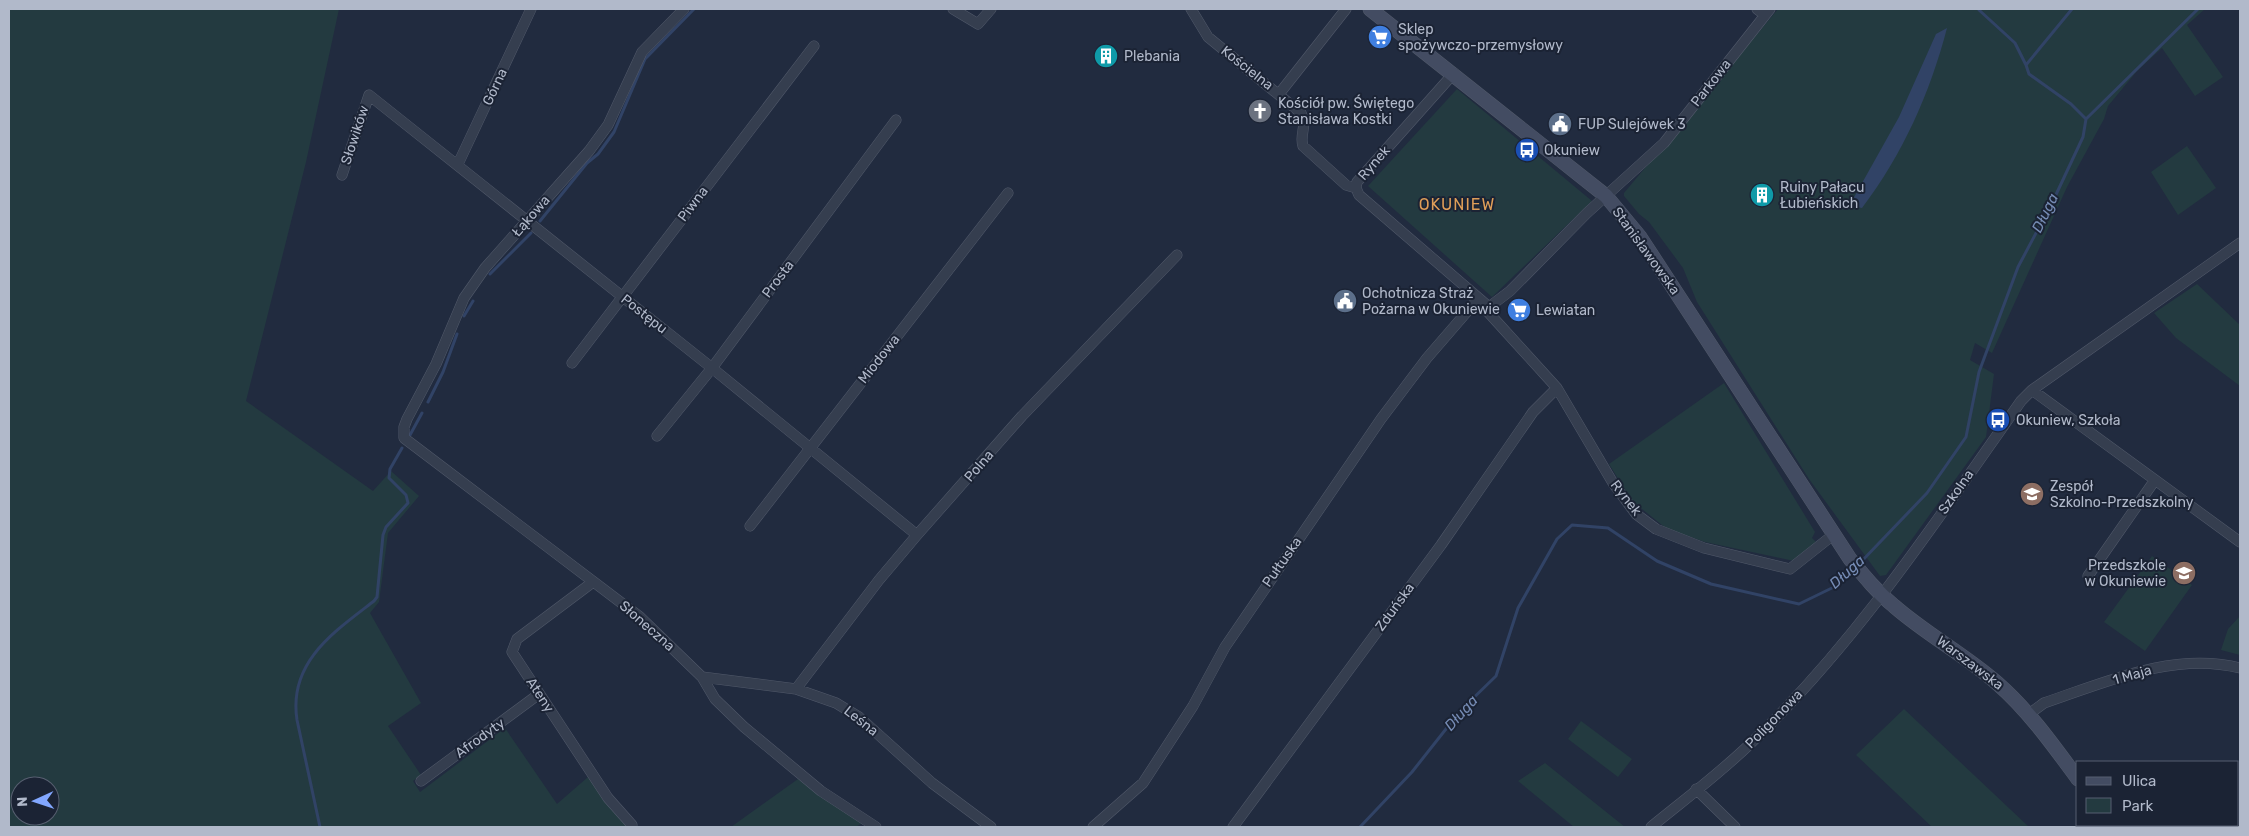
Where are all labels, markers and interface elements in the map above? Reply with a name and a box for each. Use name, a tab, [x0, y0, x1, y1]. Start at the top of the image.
place label: Sklep spożywczo-przemysłowy	[1398, 21, 1563, 54]
supermarket icon: Sklep spożywczo-przemysłowy	[1367, 24, 1393, 50]
street label: Kościelna	[1217, 42, 1277, 94]
building icon: Plebania	[1093, 43, 1119, 69]
place label: Plebania	[1124, 48, 1180, 65]
street label: Parkowa	[1687, 56, 1735, 110]
street label: Górna	[479, 66, 511, 108]
place label: Kościół pw. Świętego Stanisława Kostki	[1278, 94, 1414, 128]
church icon: Kościół pw. Świętego Stanisława Kostki	[1247, 98, 1273, 124]
street label: Słowików	[337, 103, 373, 167]
public building icon: FUP Sulejówek 3	[1547, 111, 1573, 137]
place label: FUP Sulejówek 3	[1578, 116, 1686, 133]
bus stop icon: Okuniew	[1514, 137, 1540, 163]
street label: Rynek	[1354, 142, 1394, 184]
place label: Okuniew	[1544, 142, 1600, 159]
place label: Ruiny Pałacu Łubieńskich	[1780, 179, 1864, 212]
building icon: Ruiny Pałacu Łubieńskich	[1749, 182, 1775, 208]
street label: Piwna	[674, 183, 712, 225]
water label: Długa	[2028, 190, 2062, 235]
street label: Łąkowa	[508, 192, 554, 240]
district label: OKUNIEW	[1419, 195, 1495, 214]
street label: Stanisławowska	[1608, 204, 1684, 298]
street label: Prosta	[758, 257, 798, 301]
place label: Ochotnicza Straż Pożarna w Okuniewie	[1362, 285, 1500, 318]
public building icon: Ochotnicza Straż Pożarna w Okuniewie	[1332, 288, 1358, 314]
street label: Postępu	[617, 291, 671, 337]
supermarket icon: Lewiatan	[1506, 297, 1532, 323]
place label: Lewiatan	[1536, 302, 1595, 319]
street label: Miodowa	[855, 331, 903, 387]
bus stop icon: Okuniew, Szkoła	[1985, 407, 2011, 433]
place label: Okuniew, Szkoła	[2016, 412, 2121, 429]
street label: Polna	[961, 447, 997, 485]
street label: Szkolna	[1935, 466, 1977, 518]
street label: Rynek	[1607, 477, 1646, 520]
place label: Zespół Szkolno-Przedszkolny	[2050, 478, 2194, 511]
school or university icon: Zespół Szkolno-Przedszkolny	[2019, 481, 2045, 507]
street label: Pułtuska	[1259, 534, 1305, 590]
water label: Długa	[1826, 551, 1868, 592]
place label: Przedszkole w Okuniewie	[2085, 557, 2166, 590]
school or university icon: Przedszkole w Okuniewie	[2171, 560, 2197, 586]
street label: Zduńska	[1372, 580, 1418, 634]
street label: Słoneczna	[616, 597, 678, 655]
street label: Warszawska	[1933, 632, 2007, 694]
street label: 1 Maja	[2111, 661, 2153, 689]
street label: Ateny	[522, 674, 558, 716]
street label: Poligonowa	[1742, 686, 1806, 752]
water label: Długa	[1441, 692, 1482, 734]
street label: Leśna	[840, 702, 882, 740]
street label: Afrodyty	[452, 714, 508, 762]
legend	[2076, 761, 2239, 826]
text: Ulica	[2122, 772, 2156, 790]
north arrow	[10, 776, 60, 826]
text: N	[14, 796, 31, 807]
text: Park	[2122, 797, 2153, 815]

